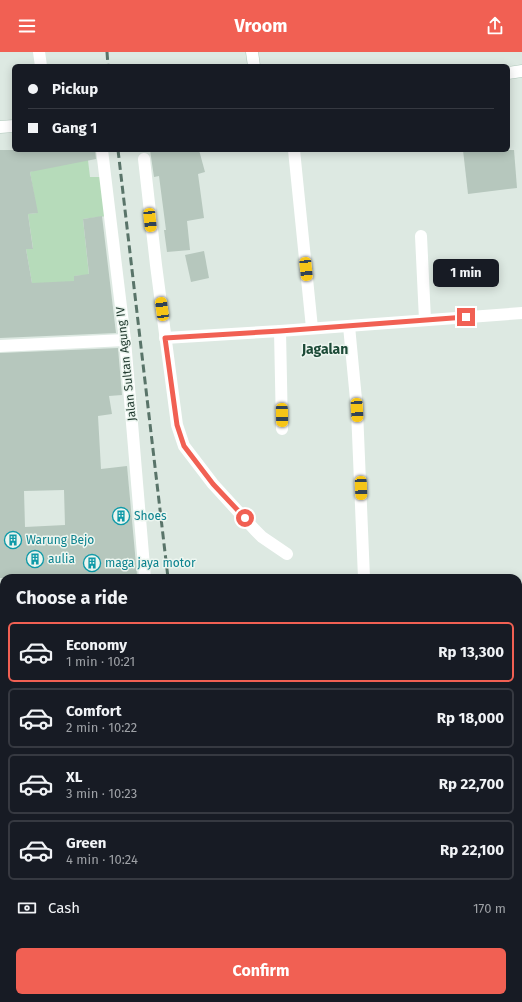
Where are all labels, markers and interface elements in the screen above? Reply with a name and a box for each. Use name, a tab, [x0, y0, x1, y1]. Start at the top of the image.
icon: menu	[16, 15, 38, 37]
text: Vroom	[235, 15, 288, 37]
icon: share	[484, 15, 506, 37]
text: Pickup	[52, 80, 98, 98]
text: Gang 1	[52, 119, 97, 137]
car	[143, 207, 157, 233]
car	[299, 256, 313, 282]
callout: 1 min	[433, 259, 499, 287]
text: 1 min	[450, 265, 482, 280]
car	[154, 296, 170, 322]
street label: Jalan Sultan Agung IV	[113, 306, 139, 422]
route end	[457, 308, 475, 326]
district label: Jagalan	[301, 341, 348, 358]
car	[350, 398, 364, 422]
car	[276, 403, 288, 427]
car	[355, 476, 367, 500]
building icon: Shoes	[111, 506, 131, 526]
place label: Shoes	[134, 509, 167, 523]
route start	[236, 509, 254, 527]
building icon: Warung Bejo	[3, 530, 23, 550]
place label: Warung Bejo	[26, 533, 94, 547]
building icon: aulia	[25, 549, 45, 569]
place label: aulia	[48, 552, 75, 566]
building icon: maga jaya motor	[82, 553, 102, 573]
place label: maga jaya motor	[105, 556, 196, 570]
text: Choose a ride	[16, 587, 128, 609]
icon: car	[18, 634, 54, 670]
text: Economy	[66, 636, 127, 654]
text: Rp 13,300	[438, 643, 504, 661]
text: 1 min · 10:21	[66, 654, 135, 669]
icon: car	[18, 700, 54, 736]
text: Comfort	[66, 702, 122, 720]
text: Rp 18,000	[437, 709, 504, 727]
text: 2 min · 10:22	[66, 720, 137, 735]
icon: car	[18, 766, 54, 802]
text: XL	[66, 768, 82, 786]
text: Rp 22,700	[439, 775, 504, 793]
text: 3 min · 10:23	[66, 786, 137, 801]
icon: car	[18, 832, 54, 868]
text: Green	[66, 834, 106, 852]
text: Rp 22,100	[440, 841, 504, 859]
text: 4 min · 10:24	[66, 852, 138, 867]
icon: cash	[16, 897, 38, 919]
text: Cash	[48, 899, 80, 917]
text: 170 m	[473, 901, 506, 916]
button: Confirm	[16, 948, 506, 994]

